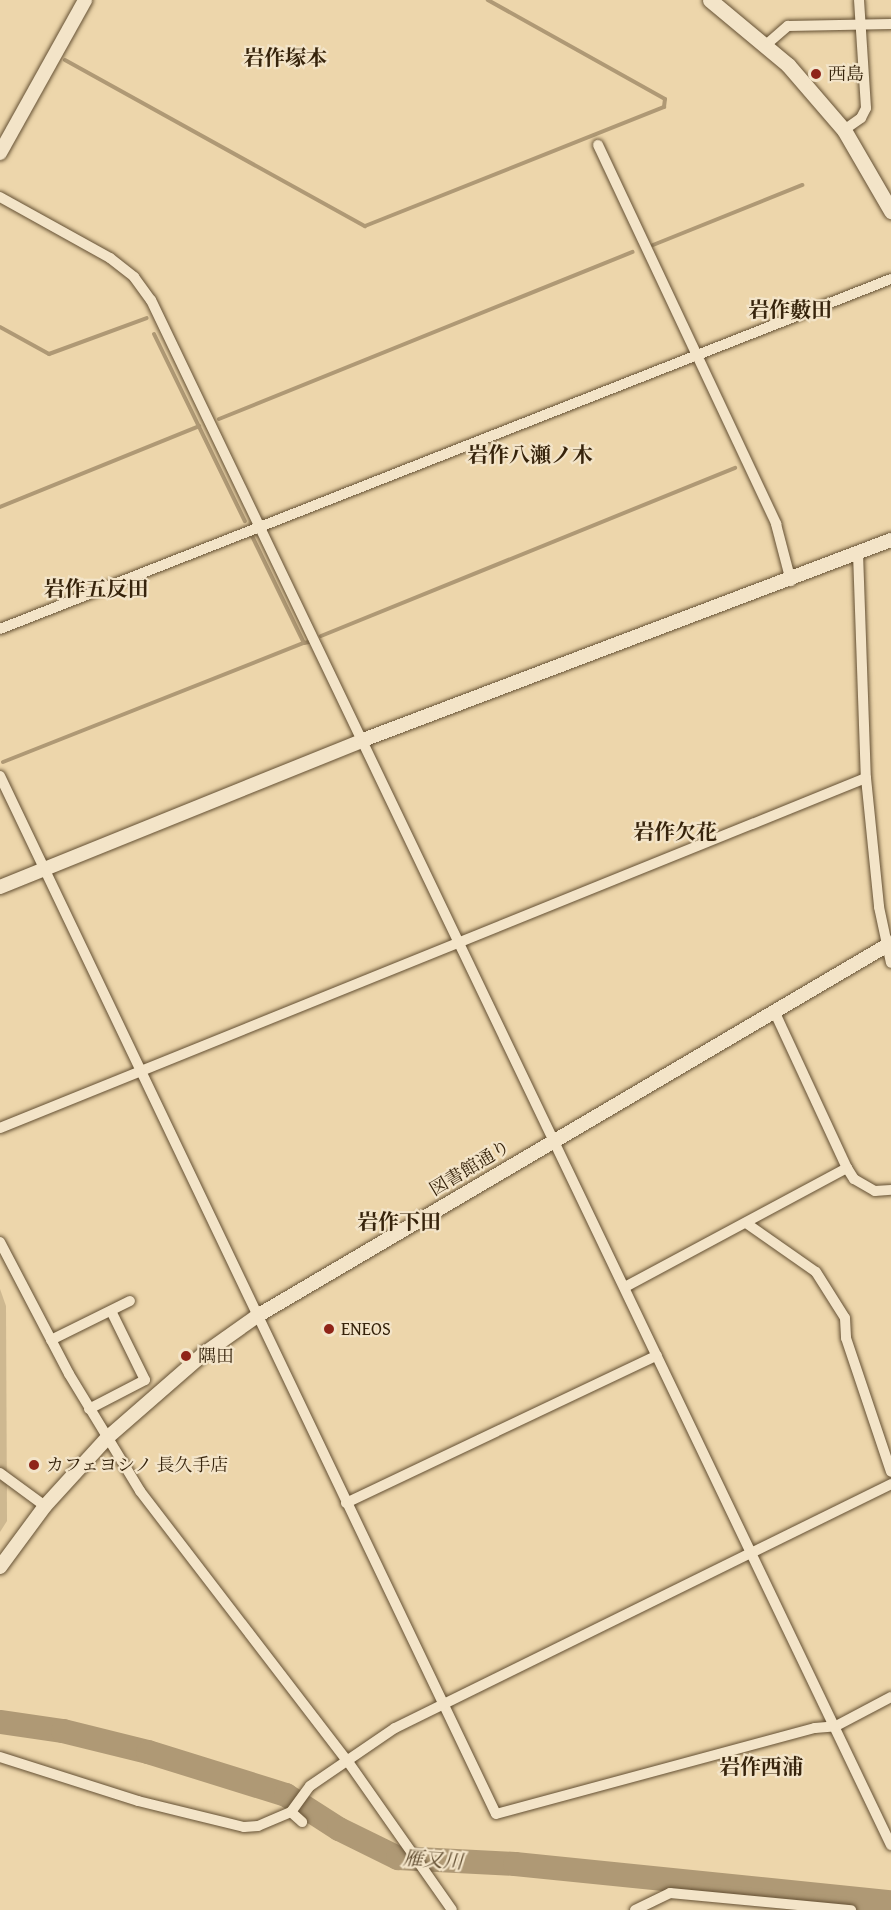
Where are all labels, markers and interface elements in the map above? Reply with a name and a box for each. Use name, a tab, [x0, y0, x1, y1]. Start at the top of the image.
district label: 岩作塚本	[243, 45, 327, 71]
place label: 西島	[828, 63, 864, 85]
marker: 西島	[809, 67, 823, 81]
district label: 岩作藪田	[748, 297, 832, 323]
district label: 岩作八瀬ノ木	[467, 442, 593, 468]
district label: 岩作五反田	[44, 576, 148, 602]
district label: 岩作欠花	[633, 819, 717, 845]
street label: 図書館通り	[426, 1136, 514, 1200]
district label: 岩作下田	[357, 1209, 441, 1235]
place label: ENEOS	[341, 1318, 391, 1340]
marker: ENEOS	[322, 1322, 336, 1336]
place label: 隅田	[198, 1345, 234, 1367]
marker: 隅田	[179, 1349, 193, 1363]
place label: カフェヨシノ 長久手店	[46, 1454, 230, 1476]
marker: カフェヨシノ 長久手店	[27, 1458, 41, 1472]
district label: 岩作西浦	[719, 1754, 803, 1780]
water label: 雁又川	[402, 1845, 464, 1873]

